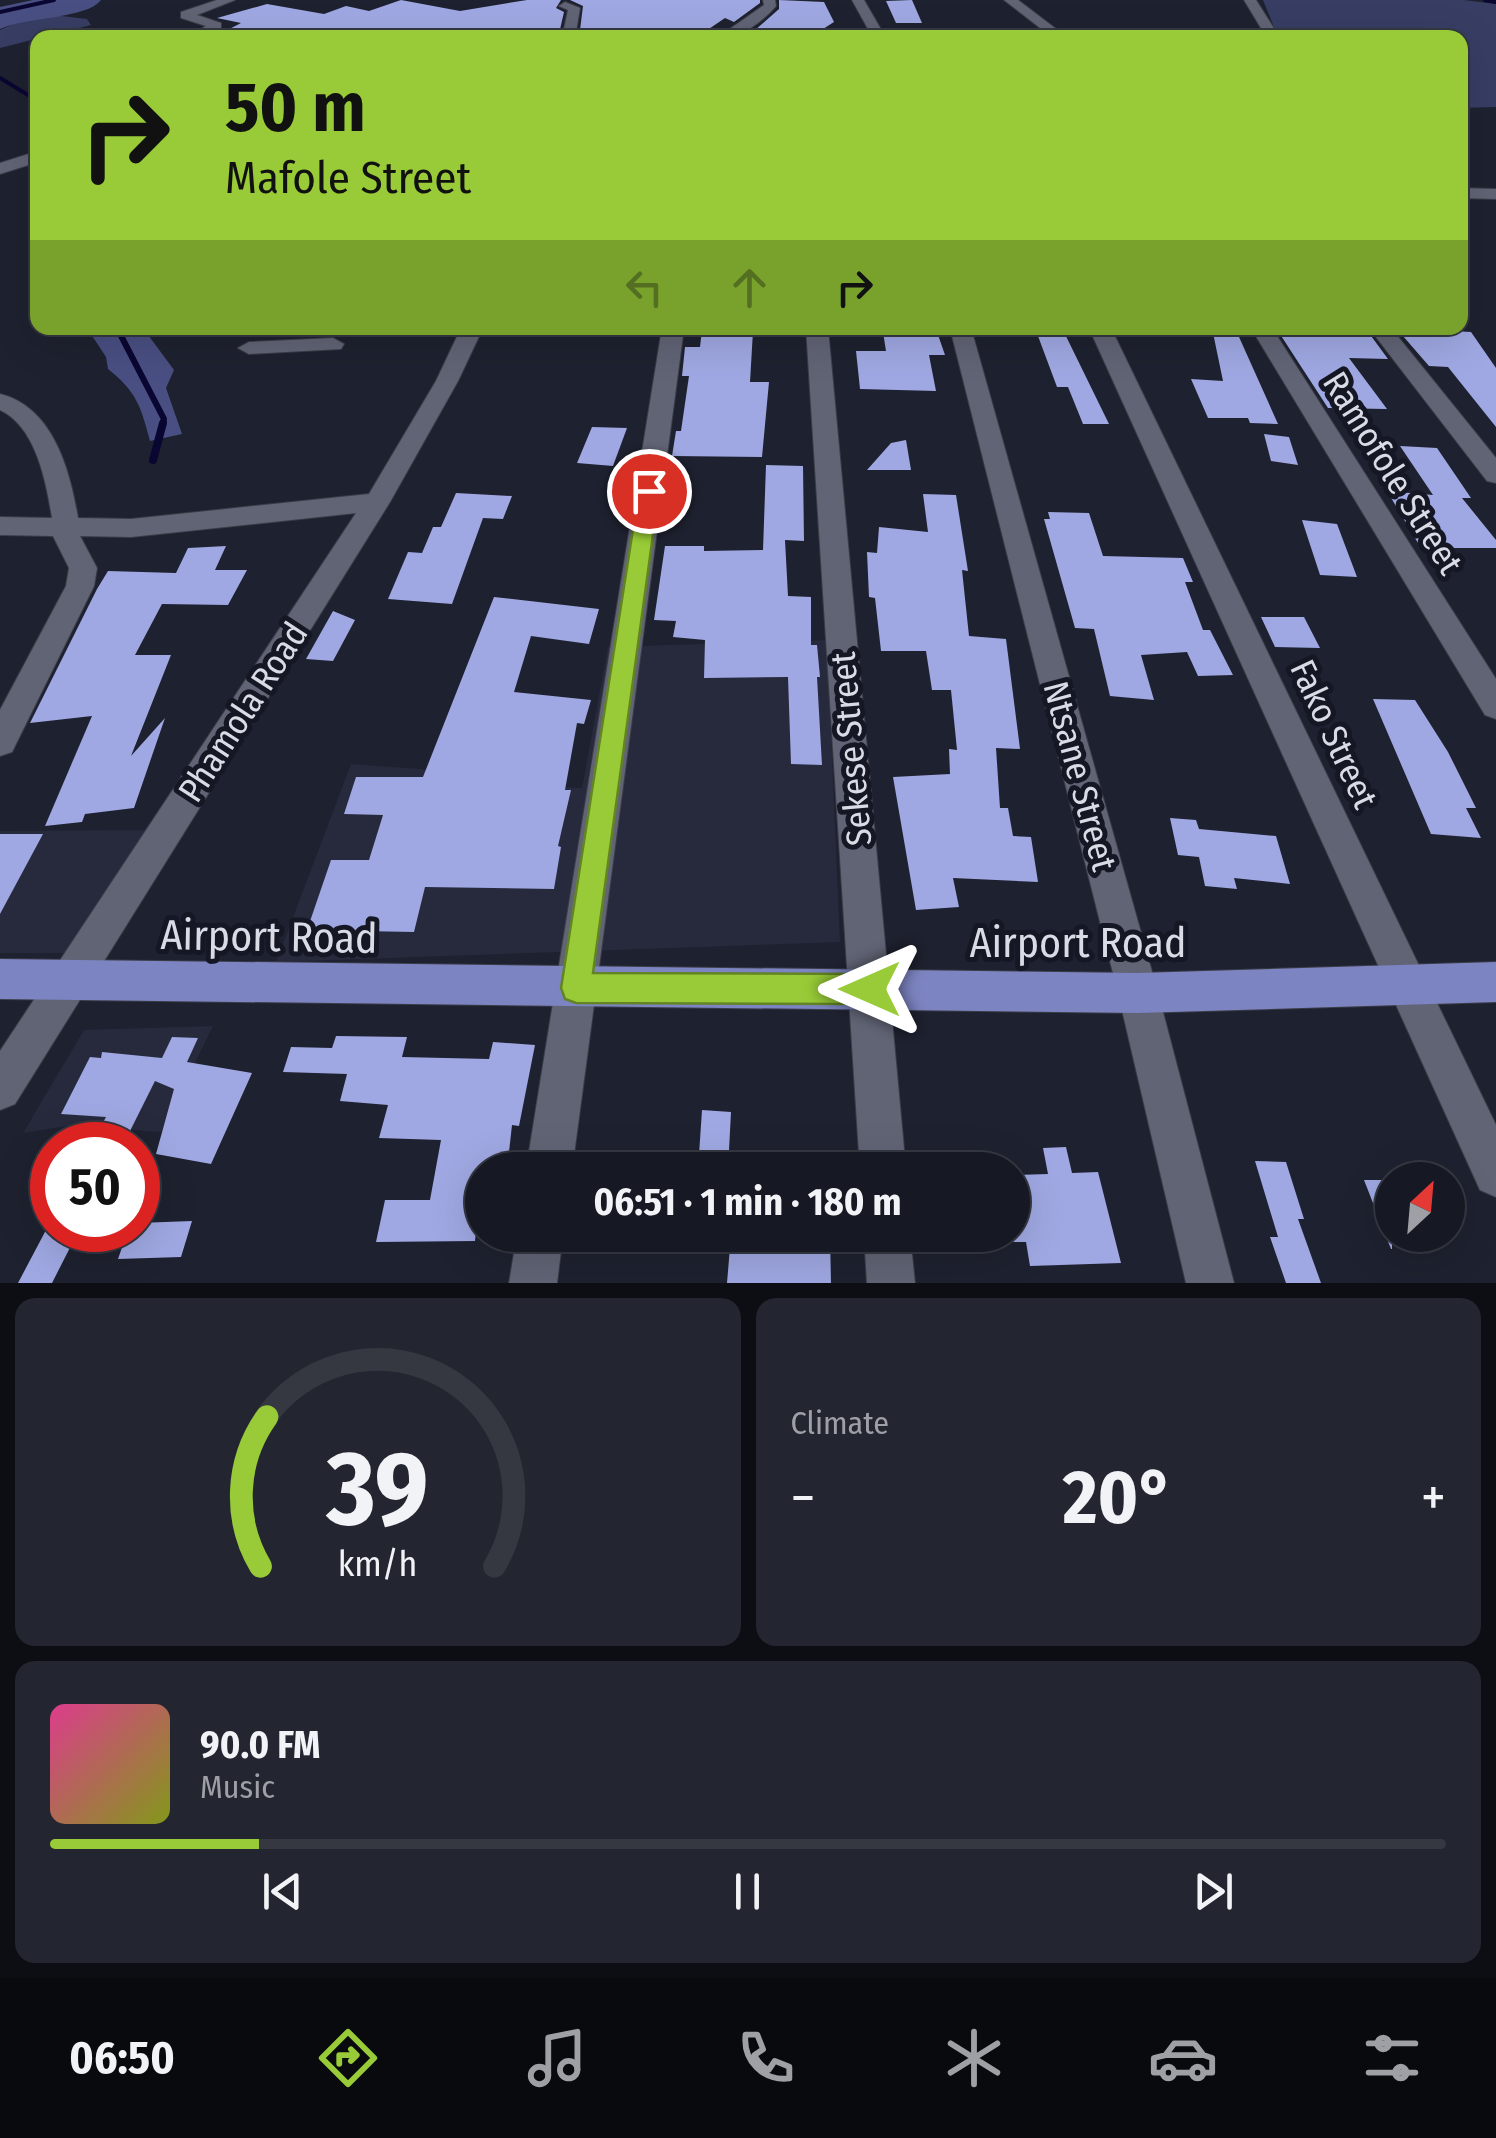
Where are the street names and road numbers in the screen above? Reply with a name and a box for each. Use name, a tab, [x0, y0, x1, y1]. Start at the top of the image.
street label: Ramofole Street	[1314, 364, 1472, 582]
street label: Phamola Road	[169, 614, 317, 810]
street label: Sekese Street	[822, 650, 880, 848]
street label: Fako Street	[1281, 653, 1387, 815]
street label: Ntsane Street	[1035, 677, 1126, 876]
street label: Airport Road	[160, 910, 378, 964]
street label: Airport Road	[969, 918, 1187, 968]

